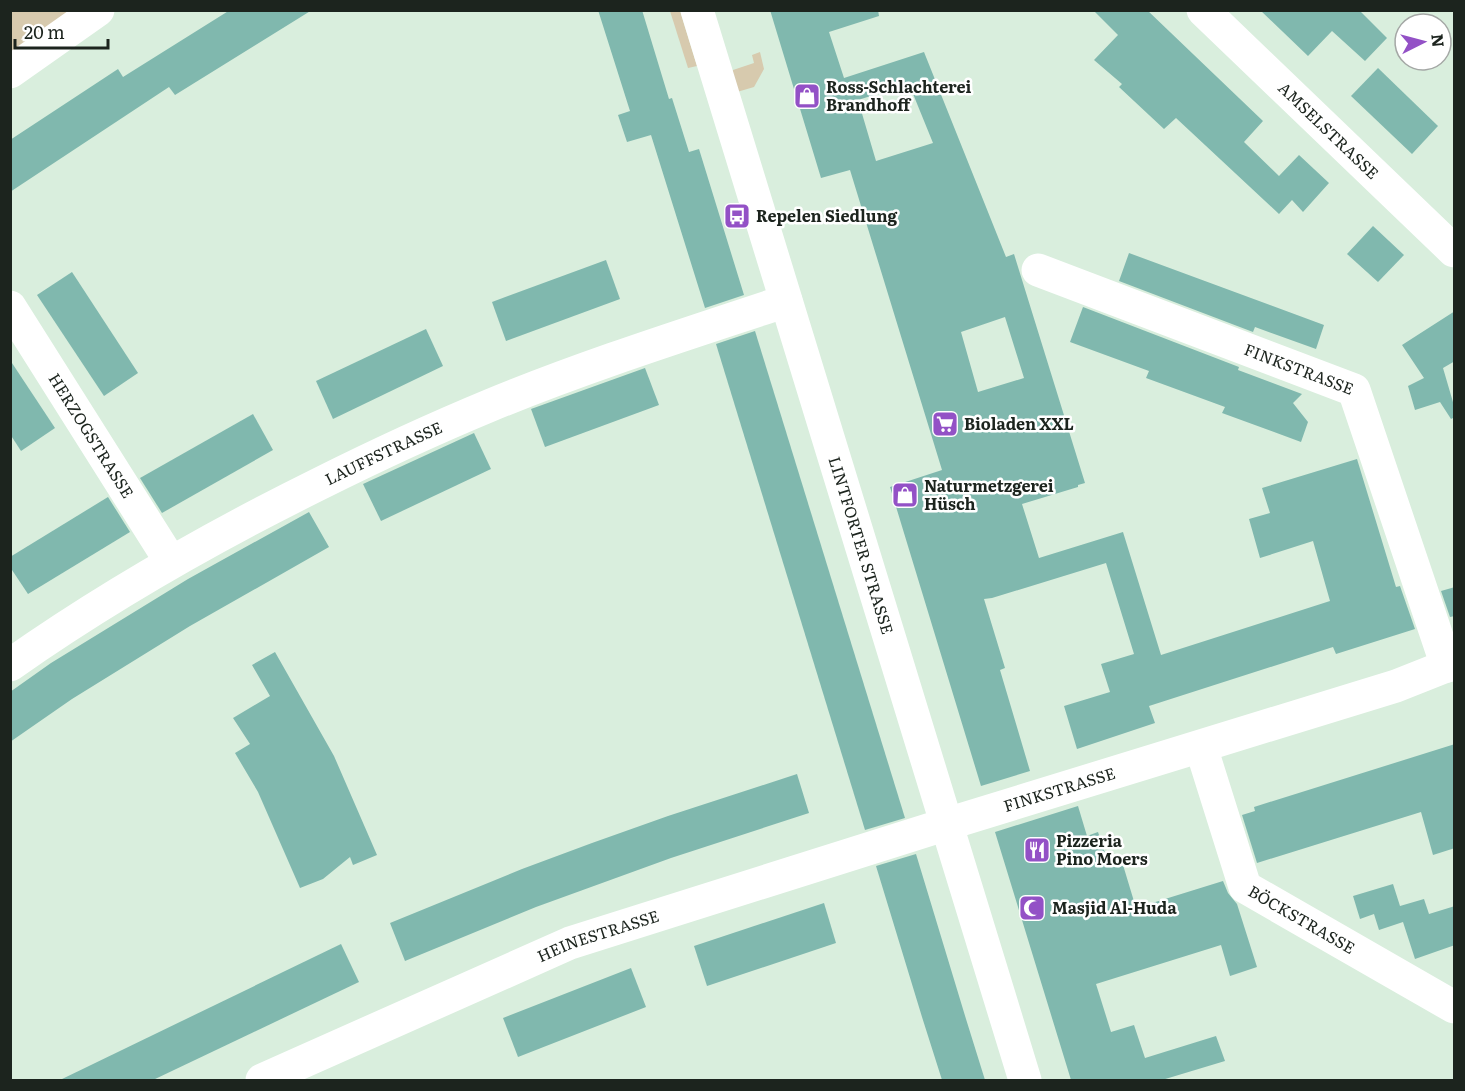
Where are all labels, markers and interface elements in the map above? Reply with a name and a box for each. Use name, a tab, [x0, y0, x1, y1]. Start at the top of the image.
scale bar	[15, 12, 108, 50]
north arrow	[1393, 12, 1453, 72]
text: 20 m	[24, 18, 65, 45]
text: N	[1426, 32, 1452, 48]
place label: Ross-Schlachterei Brandhoff	[826, 74, 972, 116]
street label: AMSELSTRASSE	[1273, 76, 1385, 184]
shop icon: Ross-Schlachterei Brandhoff	[792, 81, 822, 111]
bus stop icon: Repelen Siedlung	[722, 201, 752, 231]
place label: Repelen Siedlung	[756, 203, 898, 227]
street label: FINKSTRASSE	[1241, 336, 1357, 400]
street label: HERZOGSTRASSE	[43, 368, 141, 502]
supermarket icon: Bioladen XXL	[930, 409, 960, 439]
place label: Bioladen XXL	[964, 411, 1074, 435]
street label: LAUFFSTRASSE	[320, 414, 446, 490]
street label: LINTFORTER STRASSE	[824, 453, 901, 637]
place label: Naturmetzgerei Hüsch	[924, 473, 1054, 515]
shop icon: Naturmetzgerei Hüsch	[890, 480, 920, 510]
street label: FINKSTRASSE	[1000, 760, 1118, 817]
place label: Pizzeria Pino Moers	[1056, 828, 1148, 870]
restaurant icon: Pizzeria Pino Moers	[1022, 835, 1052, 865]
street label: BÖCKSTRASSE	[1244, 878, 1360, 959]
mosque icon: Masjid Al-Huda	[1017, 893, 1047, 923]
place label: Masjid Al-Huda	[1052, 895, 1177, 919]
street label: HEINESTRASSE	[533, 903, 662, 967]

